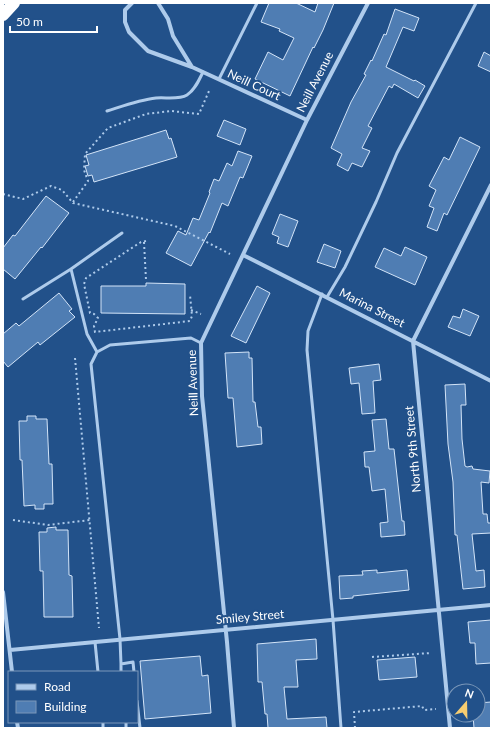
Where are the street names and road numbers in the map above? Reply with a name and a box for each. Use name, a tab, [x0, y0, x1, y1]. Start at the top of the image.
street label: Neill Avenue	[293, 49, 336, 115]
street label: Neill Court	[225, 66, 284, 104]
street label: Marina Street	[337, 285, 408, 331]
street label: Neill Avenue	[184, 350, 201, 416]
street label: North 9th Street	[401, 404, 424, 493]
street label: Smiley Street	[215, 606, 286, 627]

